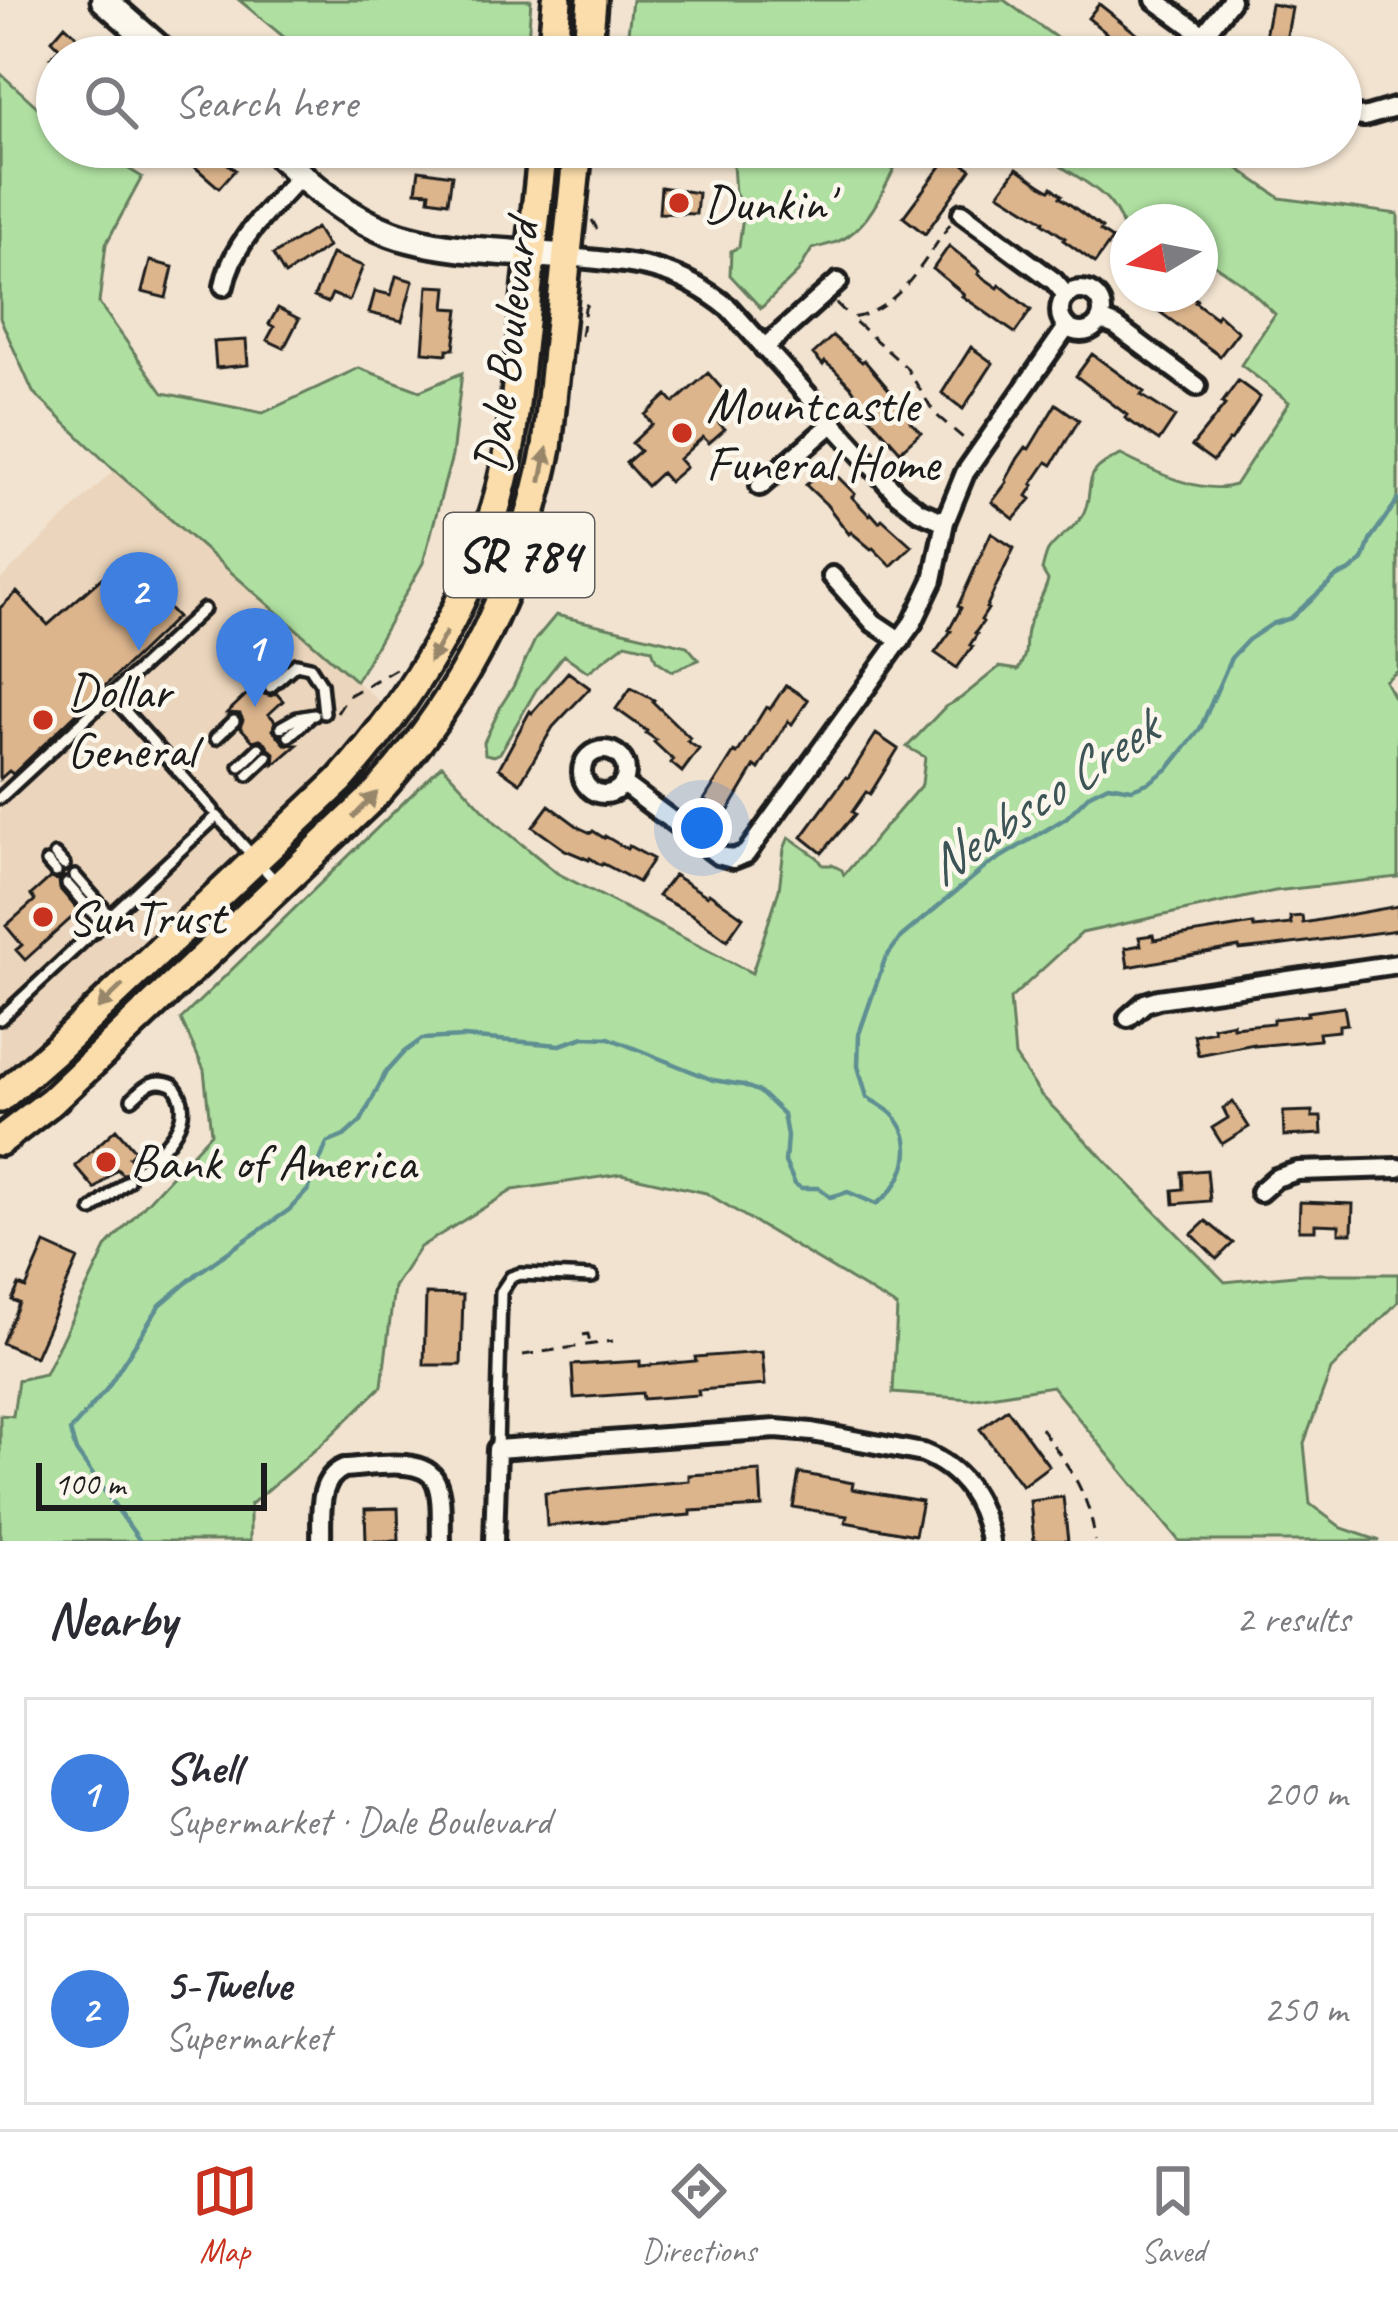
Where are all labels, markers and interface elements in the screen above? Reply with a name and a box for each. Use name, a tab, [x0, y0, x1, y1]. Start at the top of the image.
search box	[36, 36, 1362, 168]
icon: search	[78, 69, 144, 135]
text: Search here	[174, 74, 357, 131]
place label: Dunkin'	[703, 171, 840, 235]
marker: Dunkin'	[666, 190, 692, 216]
north arrow	[1110, 204, 1218, 312]
street label: Dale Boulevard	[459, 209, 554, 477]
place label: Mountcastle Funeral Home	[706, 372, 943, 495]
marker: Mountcastle Funeral Home	[669, 420, 695, 446]
one-way arrow	[535, 446, 554, 484]
road number: SR 784	[444, 513, 594, 597]
pin: 2	[100, 552, 178, 651]
pin: 1	[216, 608, 294, 707]
one-way arrow	[428, 630, 449, 665]
place label: Dollar General	[67, 659, 204, 782]
water label: Neabsco Creek	[912, 690, 1177, 900]
marker: Dollar General	[30, 707, 56, 733]
one-way arrow	[350, 791, 378, 820]
your location	[672, 798, 732, 858]
place label: SunTrust	[67, 885, 230, 949]
marker: SunTrust	[30, 904, 56, 930]
one-way arrow	[96, 983, 125, 1011]
place label: Bank of America	[130, 1130, 420, 1194]
marker: Bank of America	[93, 1149, 119, 1175]
scale bar	[36, 1457, 267, 1510]
text: 100 m	[54, 1463, 125, 1505]
text: Nearby	[48, 1587, 176, 1651]
text: 2 results	[1236, 1595, 1350, 1644]
text: Shell	[165, 1740, 241, 1797]
text: 1	[81, 1769, 99, 1818]
text: 200 m	[1263, 1769, 1347, 1818]
text: Supermarket · Dale Boulevard	[165, 1797, 551, 1846]
text: 5-Twelve	[165, 1956, 292, 2013]
text: 2	[81, 1985, 99, 2034]
text: 250 m	[1263, 1985, 1347, 2034]
text: Supermarket	[165, 2013, 331, 2062]
tab: Map	[192, 2158, 258, 2272]
tab: Directions	[642, 2158, 756, 2272]
tab: Saved	[1140, 2158, 1206, 2272]

